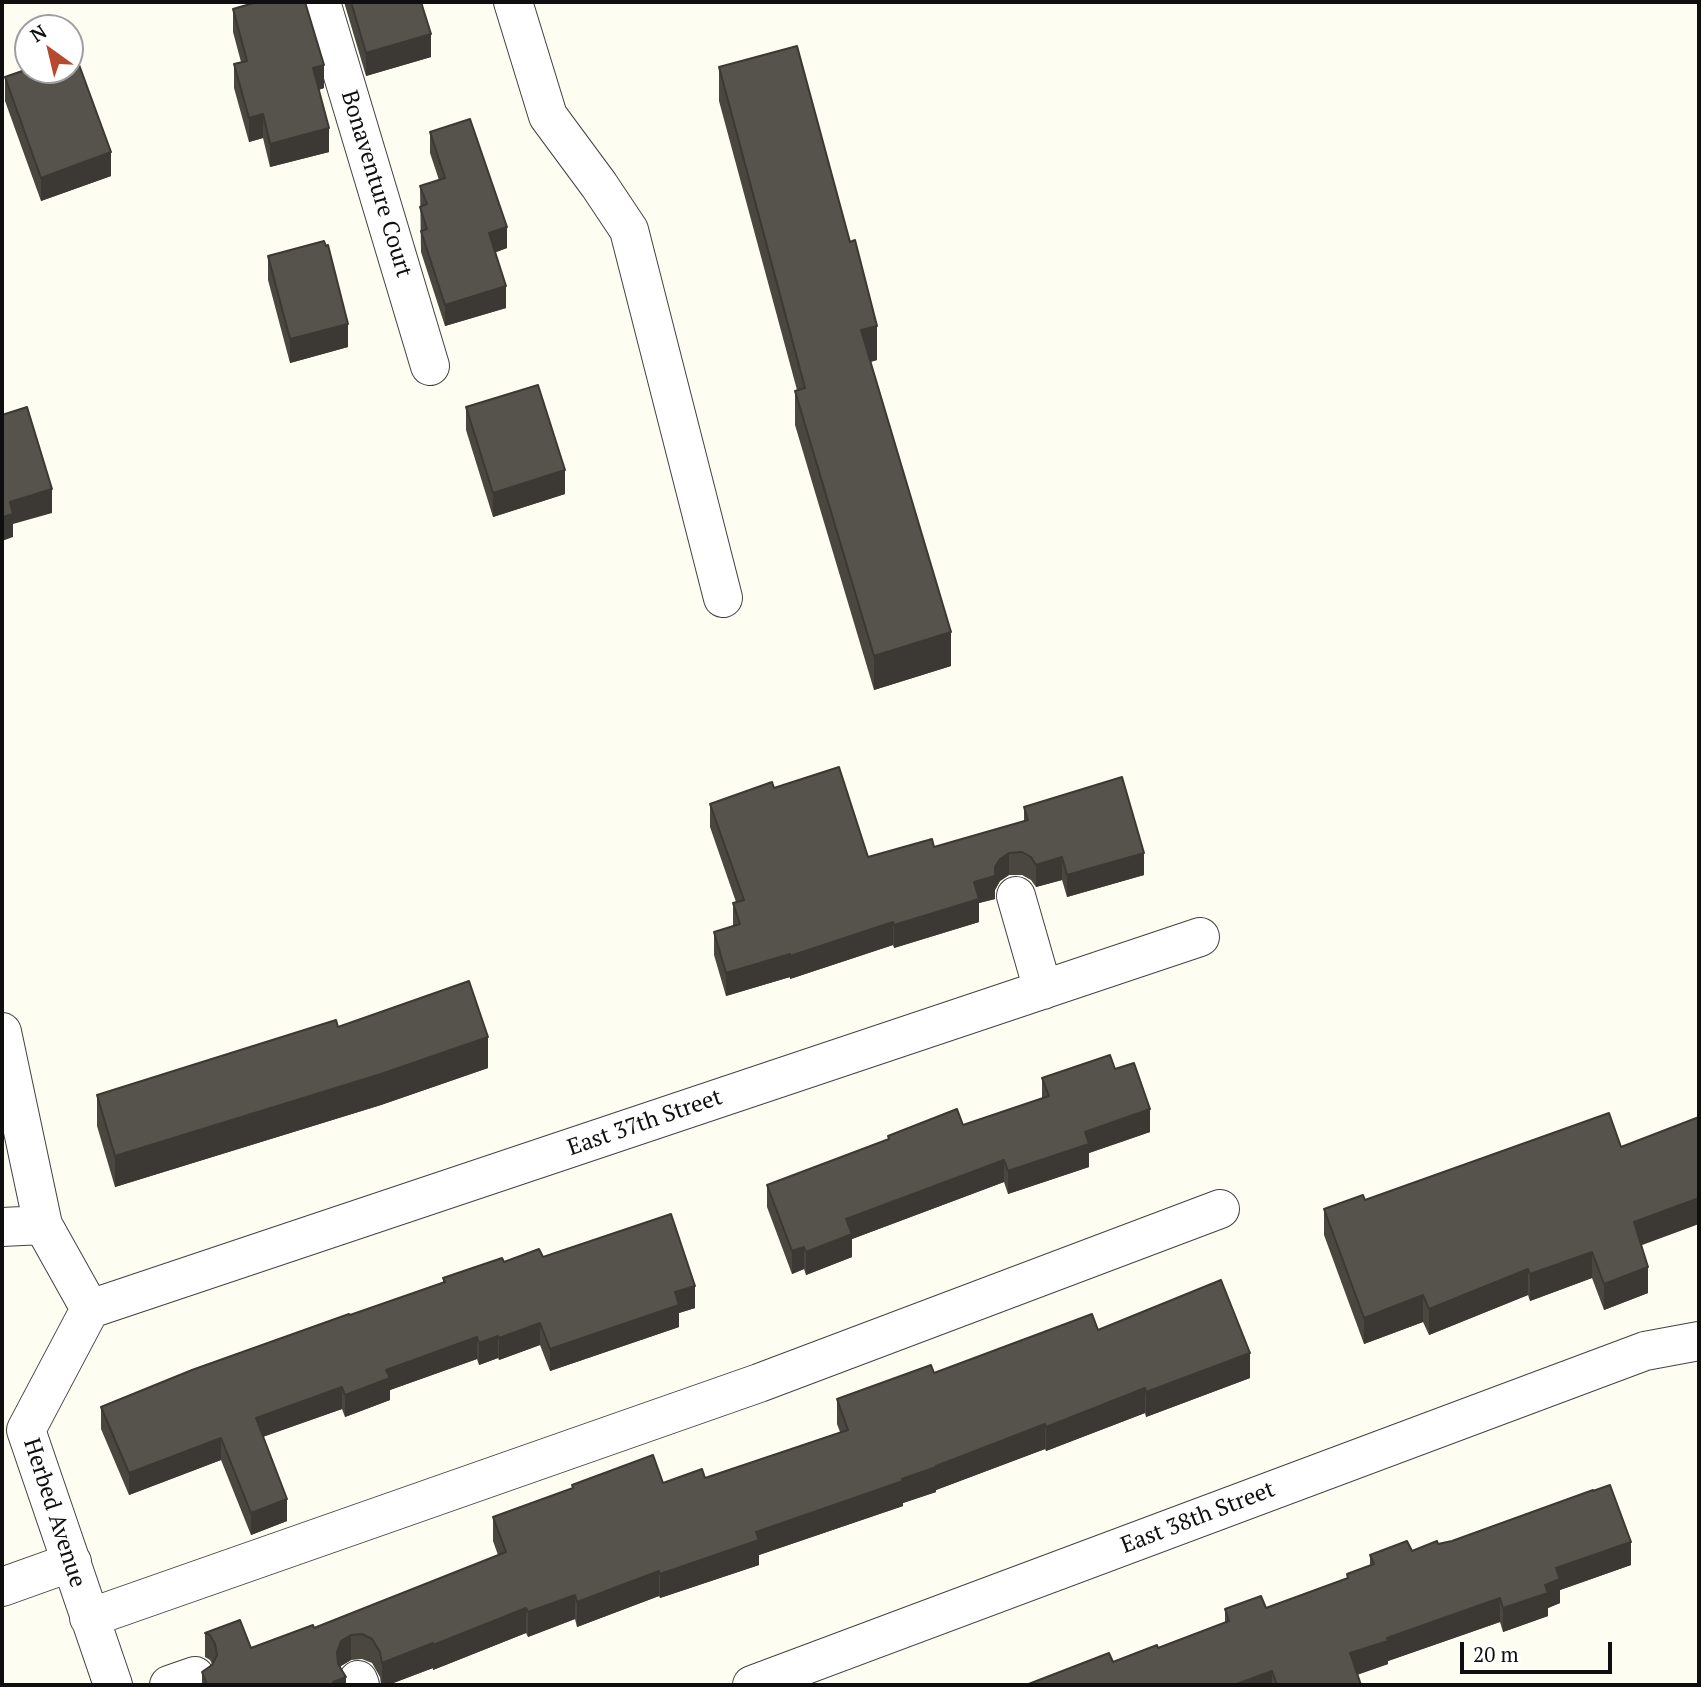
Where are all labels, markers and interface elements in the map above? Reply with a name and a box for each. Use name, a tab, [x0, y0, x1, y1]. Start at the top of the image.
north arrow	[14, 14, 84, 84]
text: N	[25, 18, 51, 47]
street label: Bonaventure Court	[334, 87, 418, 281]
street label: East 37th Street	[564, 1084, 726, 1162]
street label: Herbed Avenue	[17, 1435, 91, 1591]
street label: East 38th Street	[1117, 1476, 1279, 1560]
scale bar	[1463, 1628, 1615, 1672]
text: 20 m	[1473, 1640, 1519, 1668]

